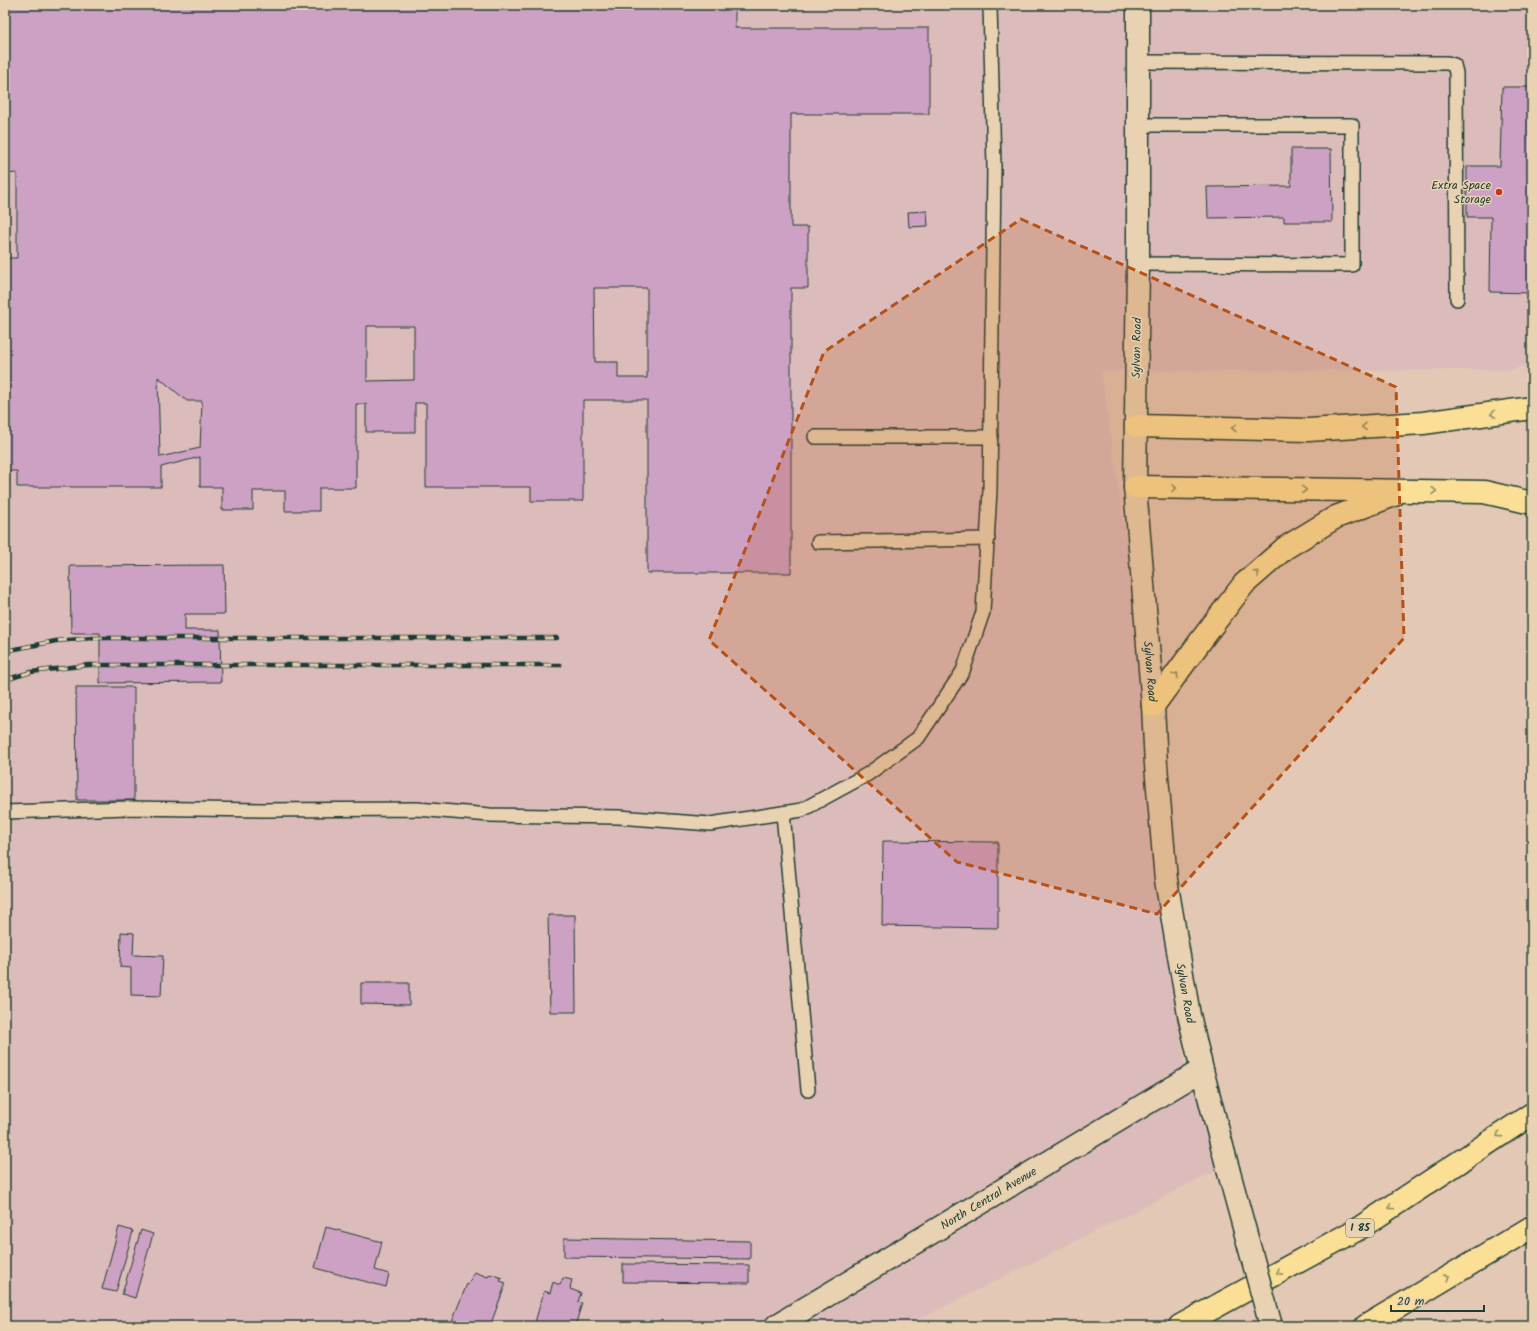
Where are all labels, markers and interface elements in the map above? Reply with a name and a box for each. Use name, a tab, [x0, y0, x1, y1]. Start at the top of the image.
place label: Extra Space Storage	[1431, 176, 1492, 209]
marker: Extra Space Storage	[1494, 187, 1504, 197]
street label: Sylvan Road	[1127, 316, 1147, 379]
one-way arrow	[1490, 409, 1497, 418]
one-way arrow	[1361, 422, 1367, 431]
one-way arrow	[1231, 424, 1237, 433]
one-way arrow	[1171, 484, 1177, 492]
one-way arrow	[1301, 485, 1307, 494]
one-way arrow	[1431, 487, 1437, 496]
one-way arrow	[1252, 571, 1260, 578]
street label: Sylvan Road	[1138, 640, 1162, 704]
one-way arrow	[1171, 672, 1179, 679]
street label: Sylvan Road	[1171, 961, 1200, 1026]
one-way arrow	[1497, 1131, 1504, 1138]
street label: North Central Avenue	[937, 1162, 1041, 1235]
one-way arrow	[1388, 1202, 1395, 1210]
road number: I 85	[1346, 1219, 1374, 1237]
one-way arrow	[1276, 1268, 1283, 1275]
one-way arrow	[1443, 1275, 1450, 1282]
scale bar	[1391, 1287, 1484, 1313]
text: 20 m	[1397, 1292, 1425, 1311]

